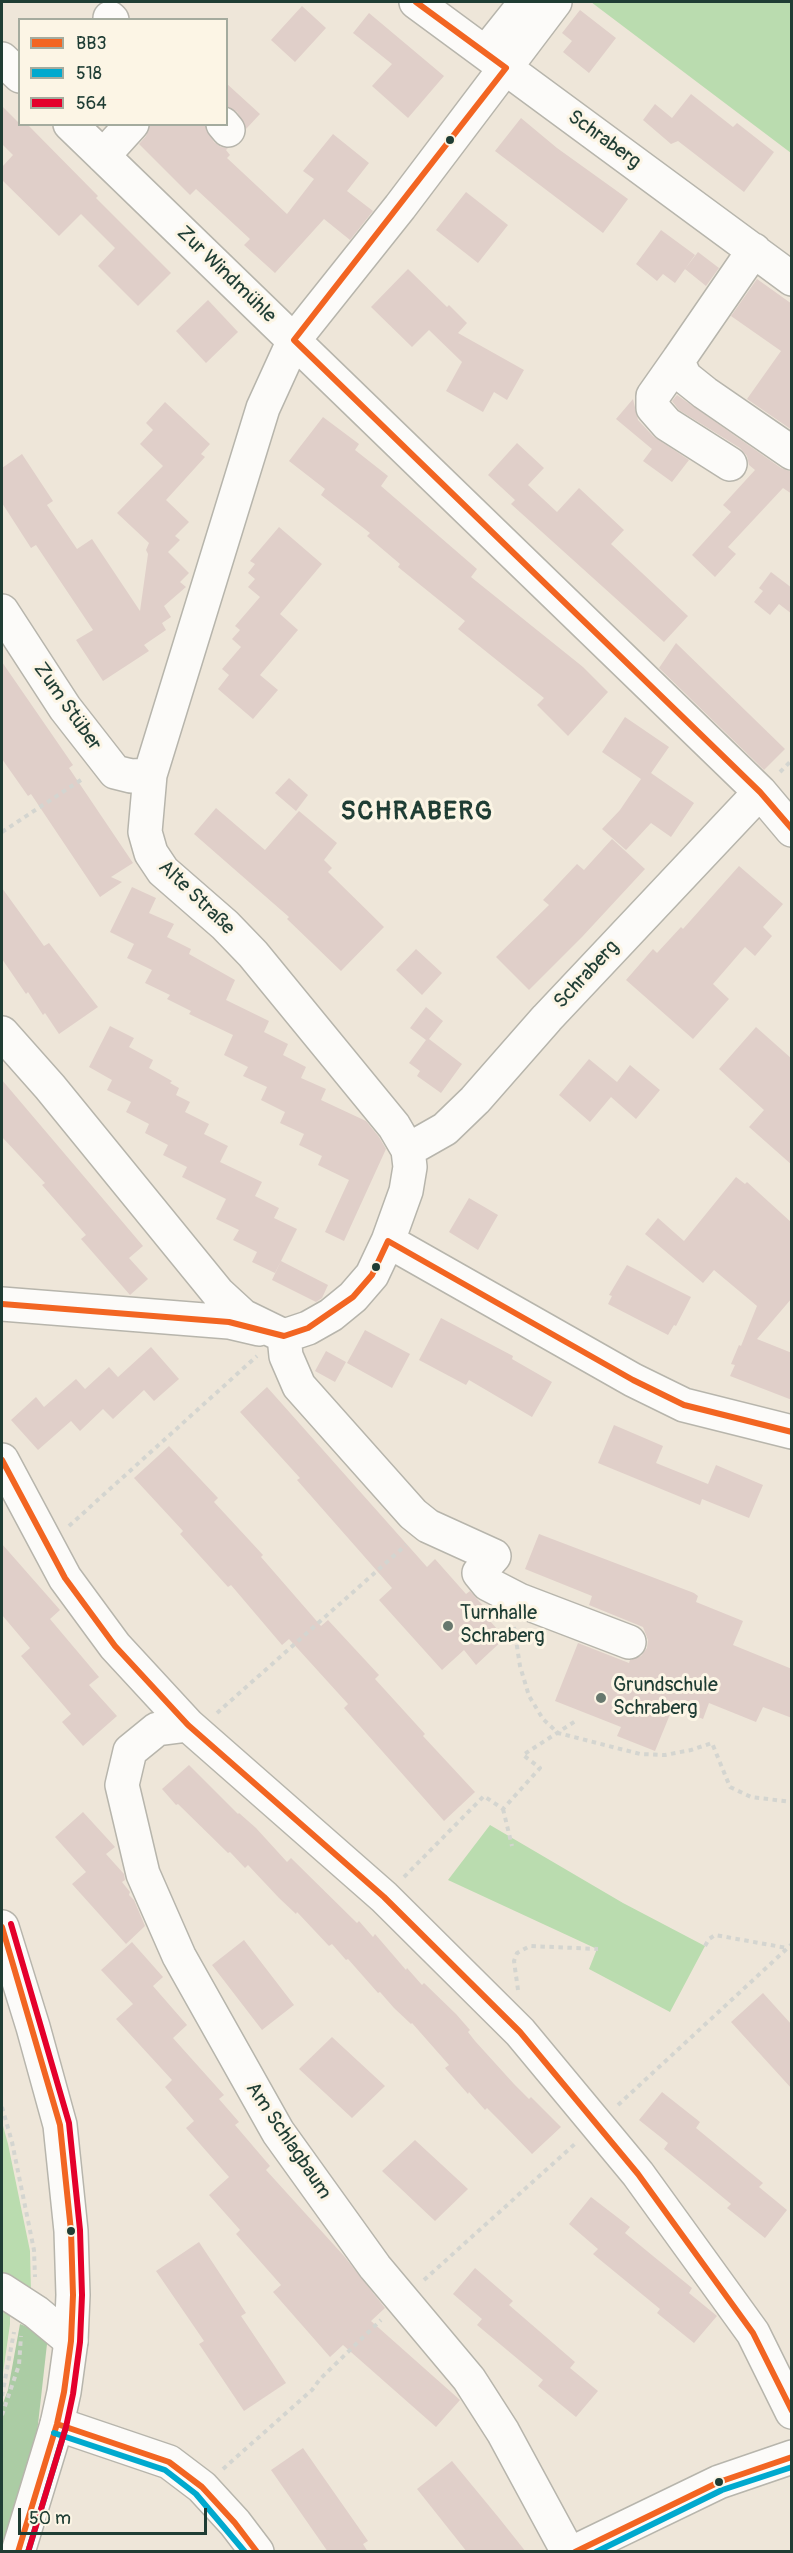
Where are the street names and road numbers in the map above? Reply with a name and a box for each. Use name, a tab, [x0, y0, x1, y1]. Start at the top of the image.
street label: Schraberg	[563, 105, 645, 175]
street label: Zur Windmühle	[171, 222, 281, 328]
street label: Zum Stüber	[28, 658, 106, 756]
street label: Alte Straße	[153, 856, 239, 940]
street label: Schraberg	[549, 936, 625, 1014]
street label: Am Schlagbaum	[240, 2078, 336, 2204]

